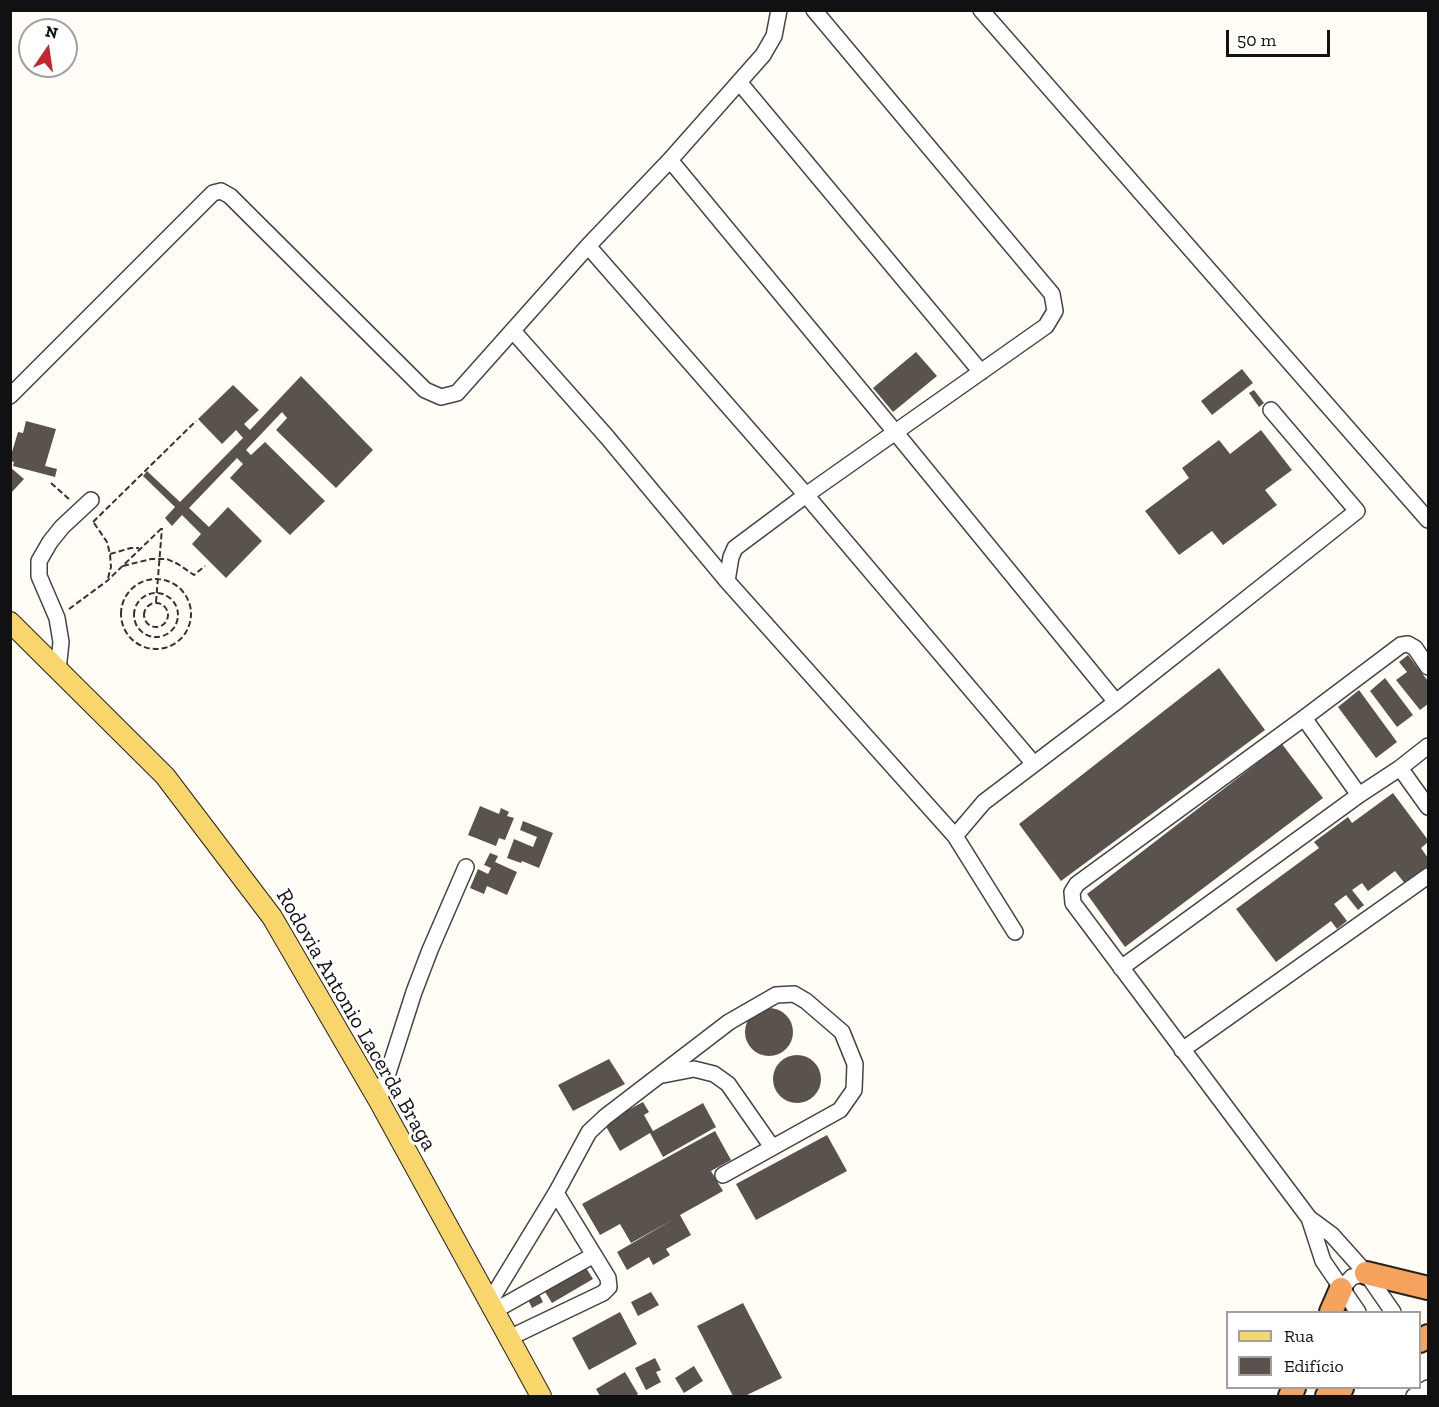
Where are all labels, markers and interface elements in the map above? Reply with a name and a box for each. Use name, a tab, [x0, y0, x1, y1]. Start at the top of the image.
north arrow	[18, 18, 78, 78]
scale bar	[1229, 18, 1332, 56]
text: N	[44, 21, 60, 43]
text: 50 m	[1237, 29, 1276, 51]
street label: Rodovia Antonio Lacerda Braga	[270, 884, 442, 1156]
legend	[1226, 1311, 1421, 1389]
text: Rua	[1284, 1325, 1314, 1347]
text: Edifício	[1284, 1355, 1344, 1377]

